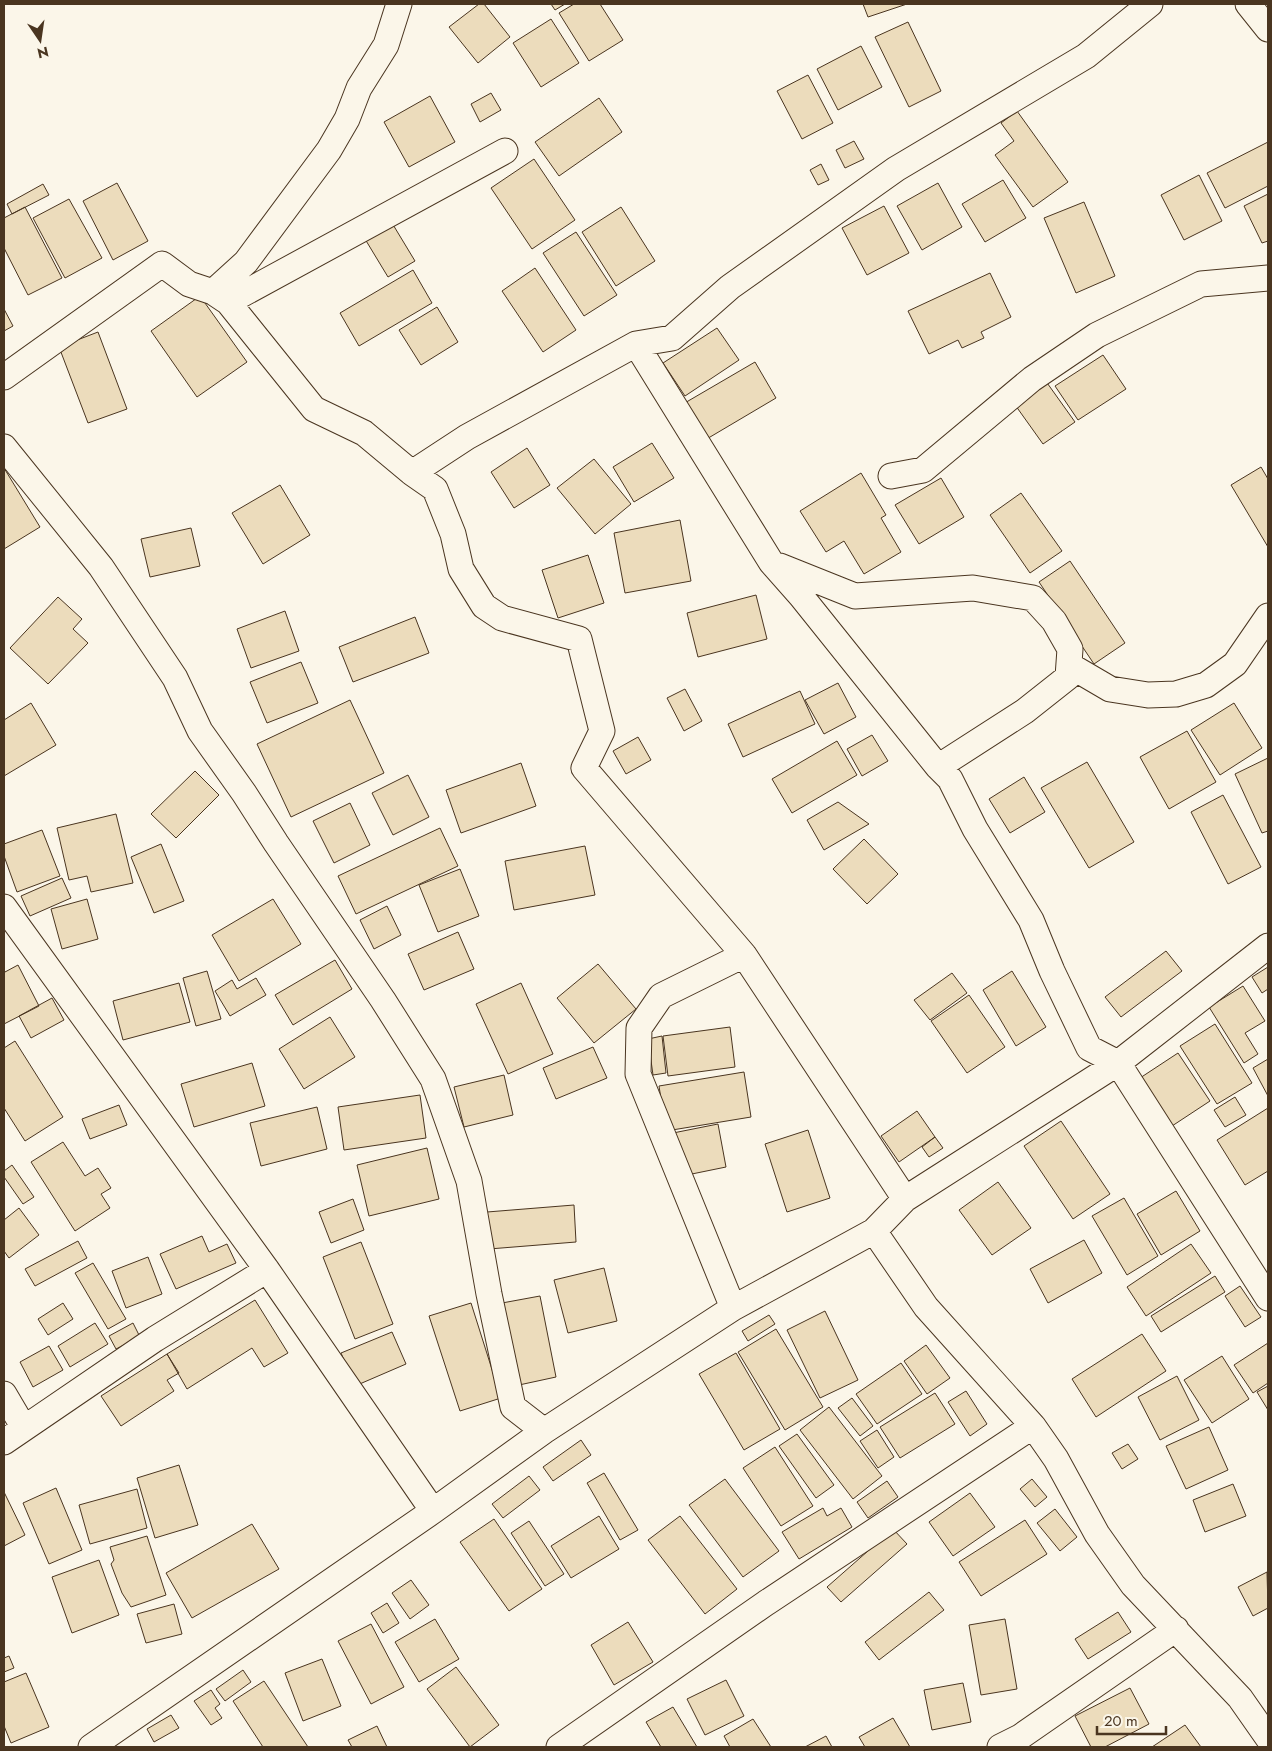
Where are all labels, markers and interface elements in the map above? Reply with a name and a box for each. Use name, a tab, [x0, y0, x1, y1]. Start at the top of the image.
north arrow	[15, 15, 65, 65]
text: N	[35, 42, 51, 64]
scale bar	[1097, 1704, 1166, 1736]
text: 20 m	[1104, 1710, 1138, 1732]

